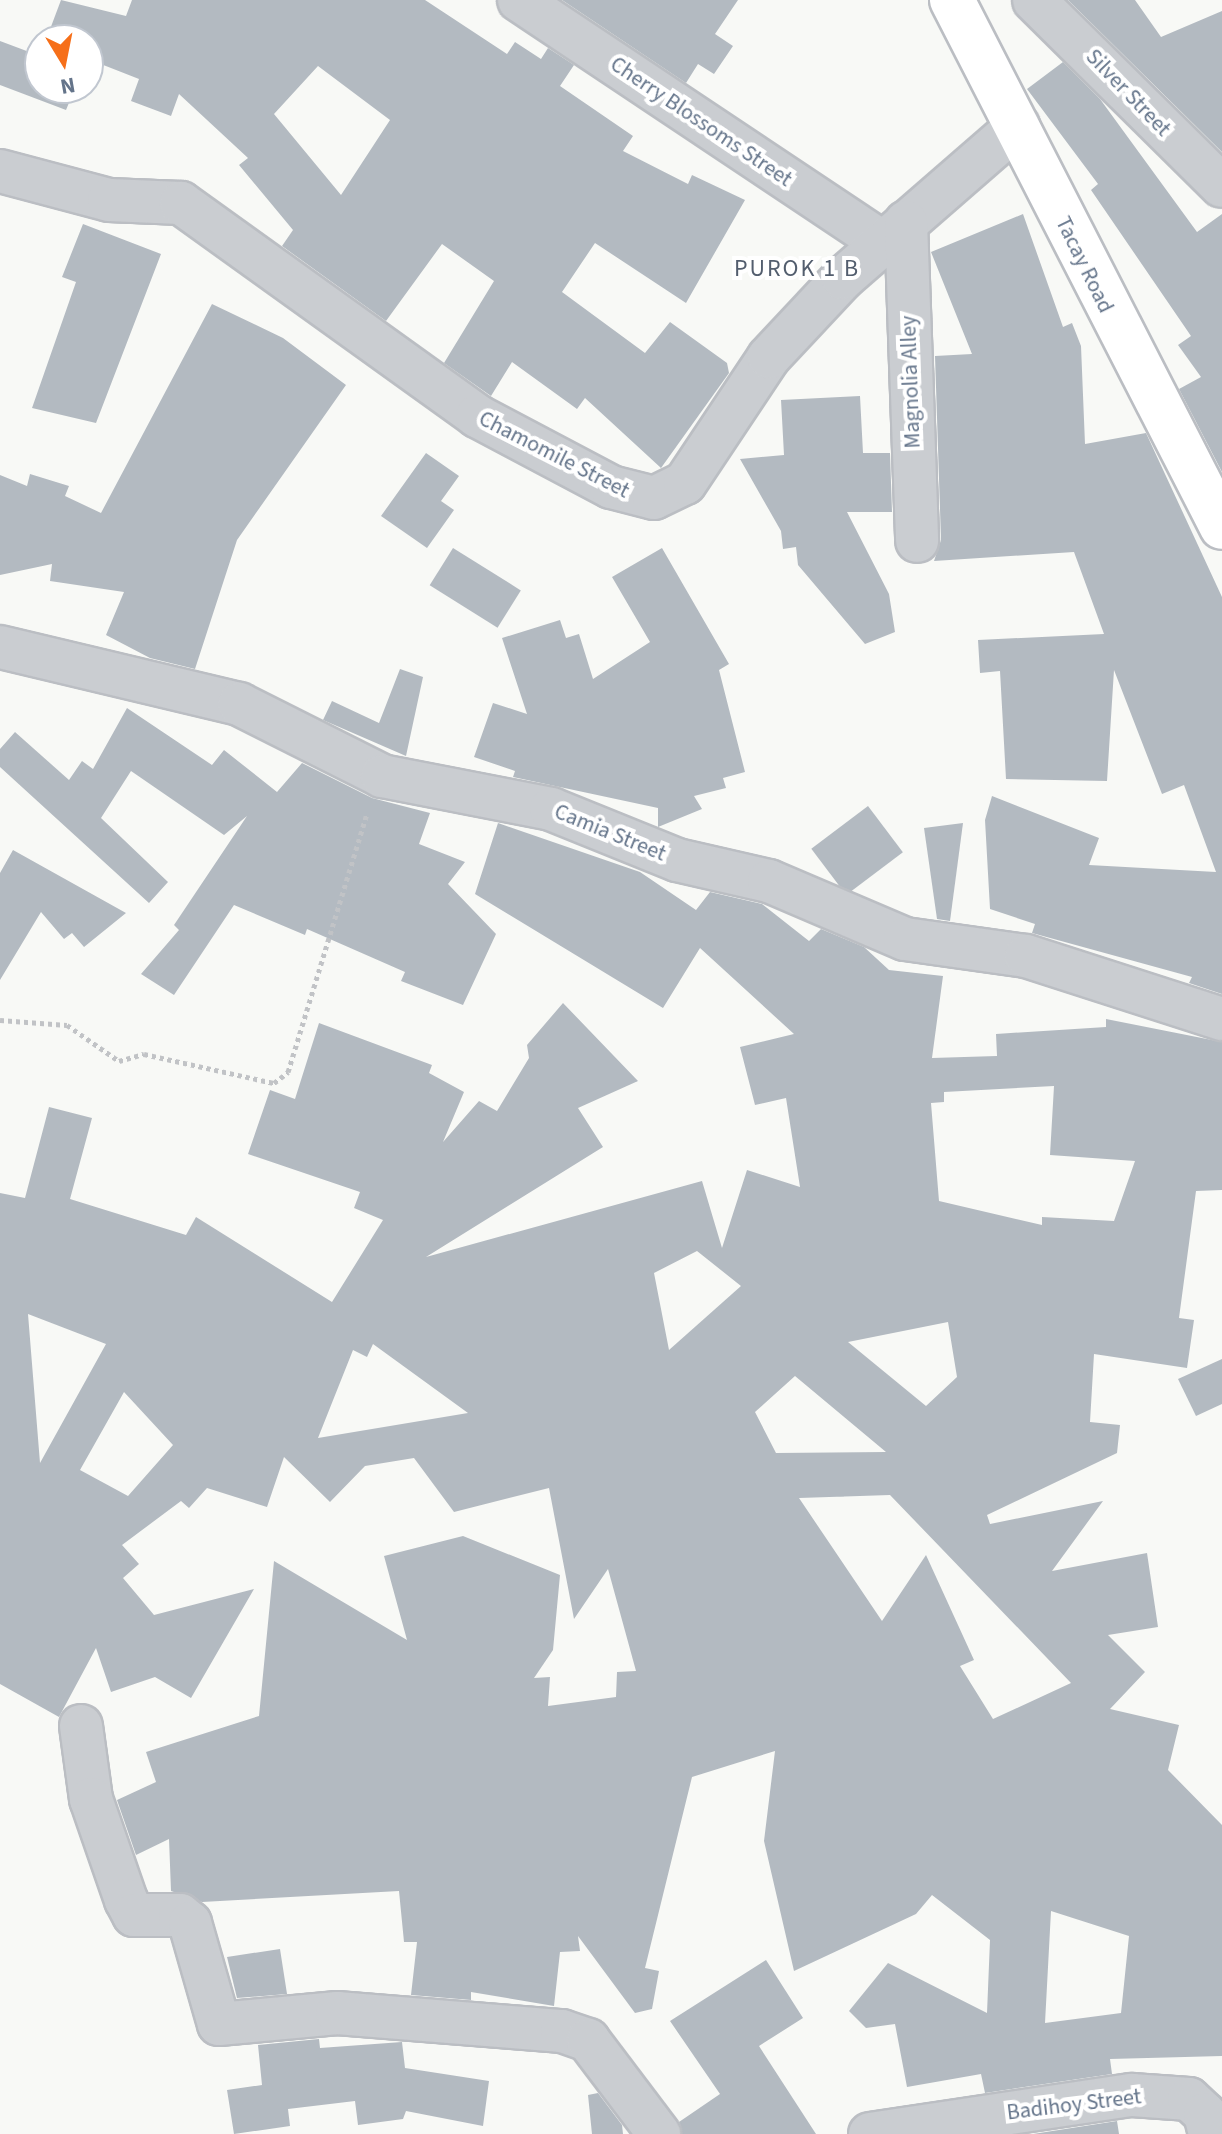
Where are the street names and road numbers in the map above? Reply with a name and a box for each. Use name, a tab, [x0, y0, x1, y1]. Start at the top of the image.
street label: Silver Street	[1080, 44, 1176, 142]
street label: Cherry Blossoms Street	[605, 51, 797, 193]
street label: Tacay Road	[1049, 212, 1119, 318]
street label: Magnolia Alley	[895, 315, 927, 449]
street label: Chamomile Street	[474, 406, 634, 504]
street label: Camia Street	[550, 799, 670, 867]
street label: Badihoy Street	[1005, 2084, 1143, 2126]

